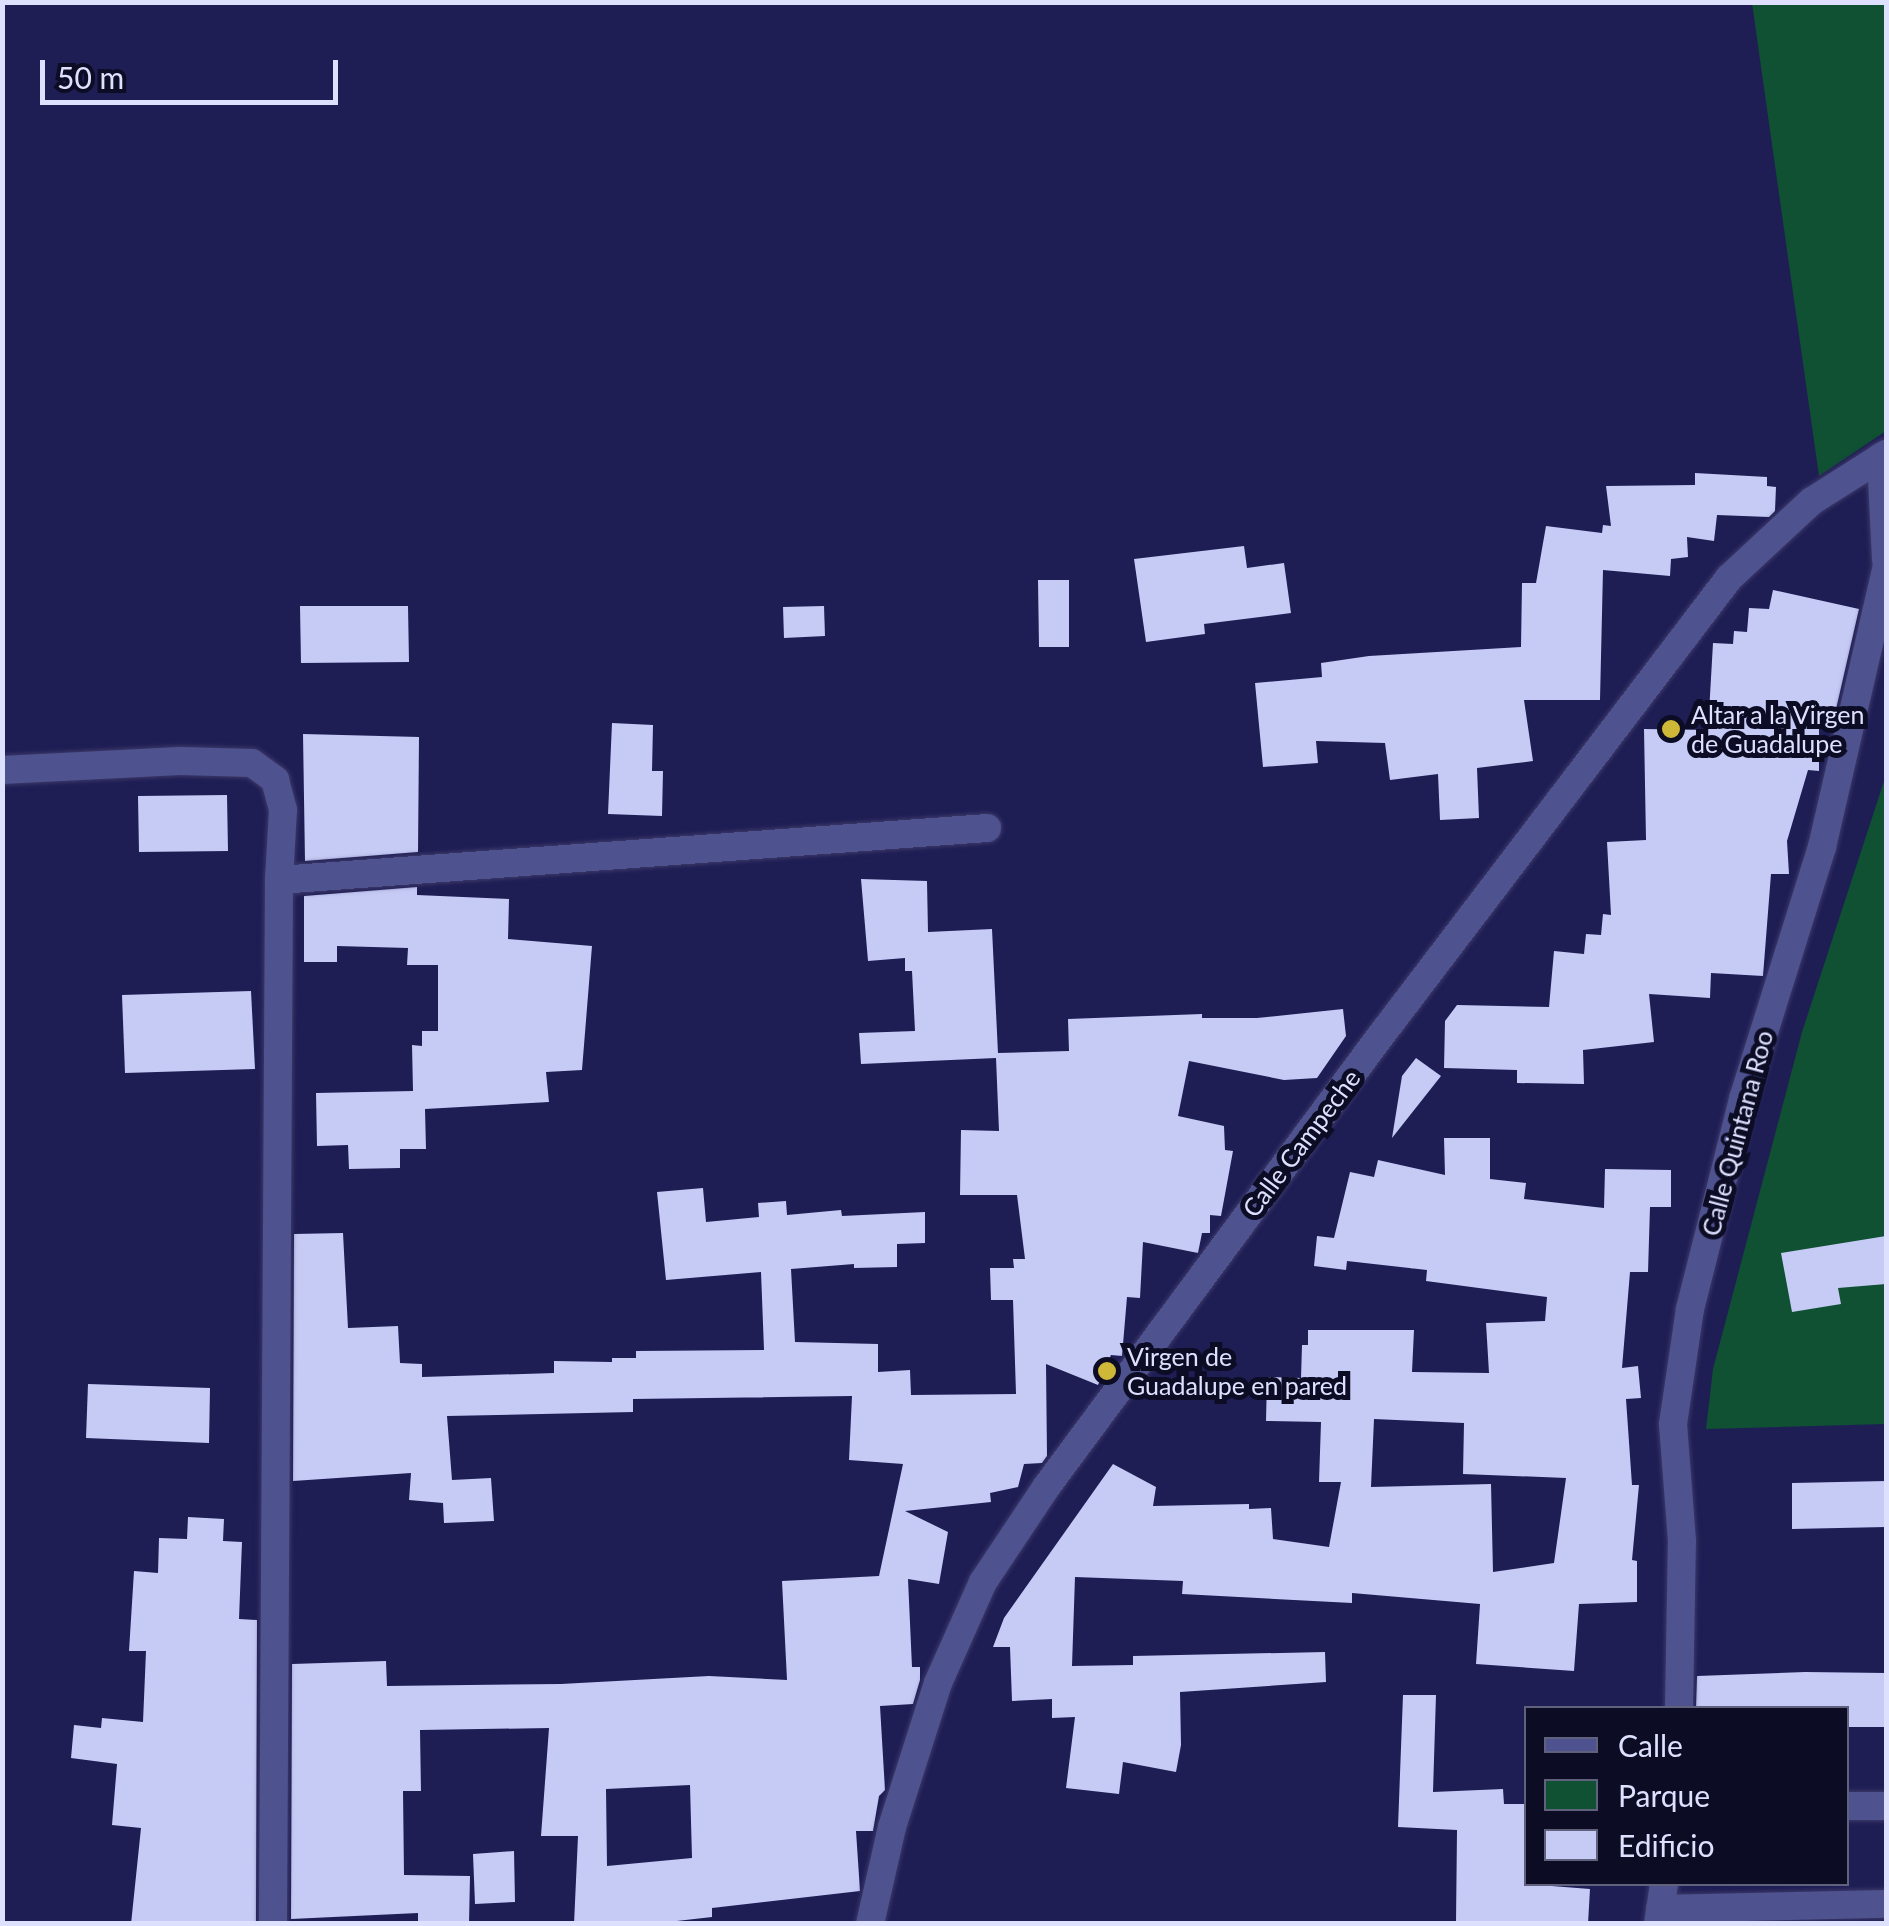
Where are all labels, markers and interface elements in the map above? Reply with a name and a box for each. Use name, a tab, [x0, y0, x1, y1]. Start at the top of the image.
scale bar	[45, 40, 342, 102]
text: 50 m	[57, 59, 124, 95]
place label: Altar a la Virgen de Guadalupe	[1691, 700, 1866, 759]
marker: Altar a la Virgen de Guadalupe	[1660, 718, 1682, 740]
street label: Calle Quintana Roo	[1695, 1027, 1779, 1239]
street label: Calle Campeche	[1236, 1063, 1366, 1223]
place label: Virgen de Guadalupe en pared	[1127, 1342, 1347, 1401]
marker: Virgen de Guadalupe en pared	[1096, 1360, 1118, 1382]
legend	[1524, 1706, 1849, 1886]
text: Calle	[1618, 1727, 1683, 1763]
text: Parque	[1618, 1777, 1710, 1813]
text: Edificio	[1618, 1827, 1714, 1863]

